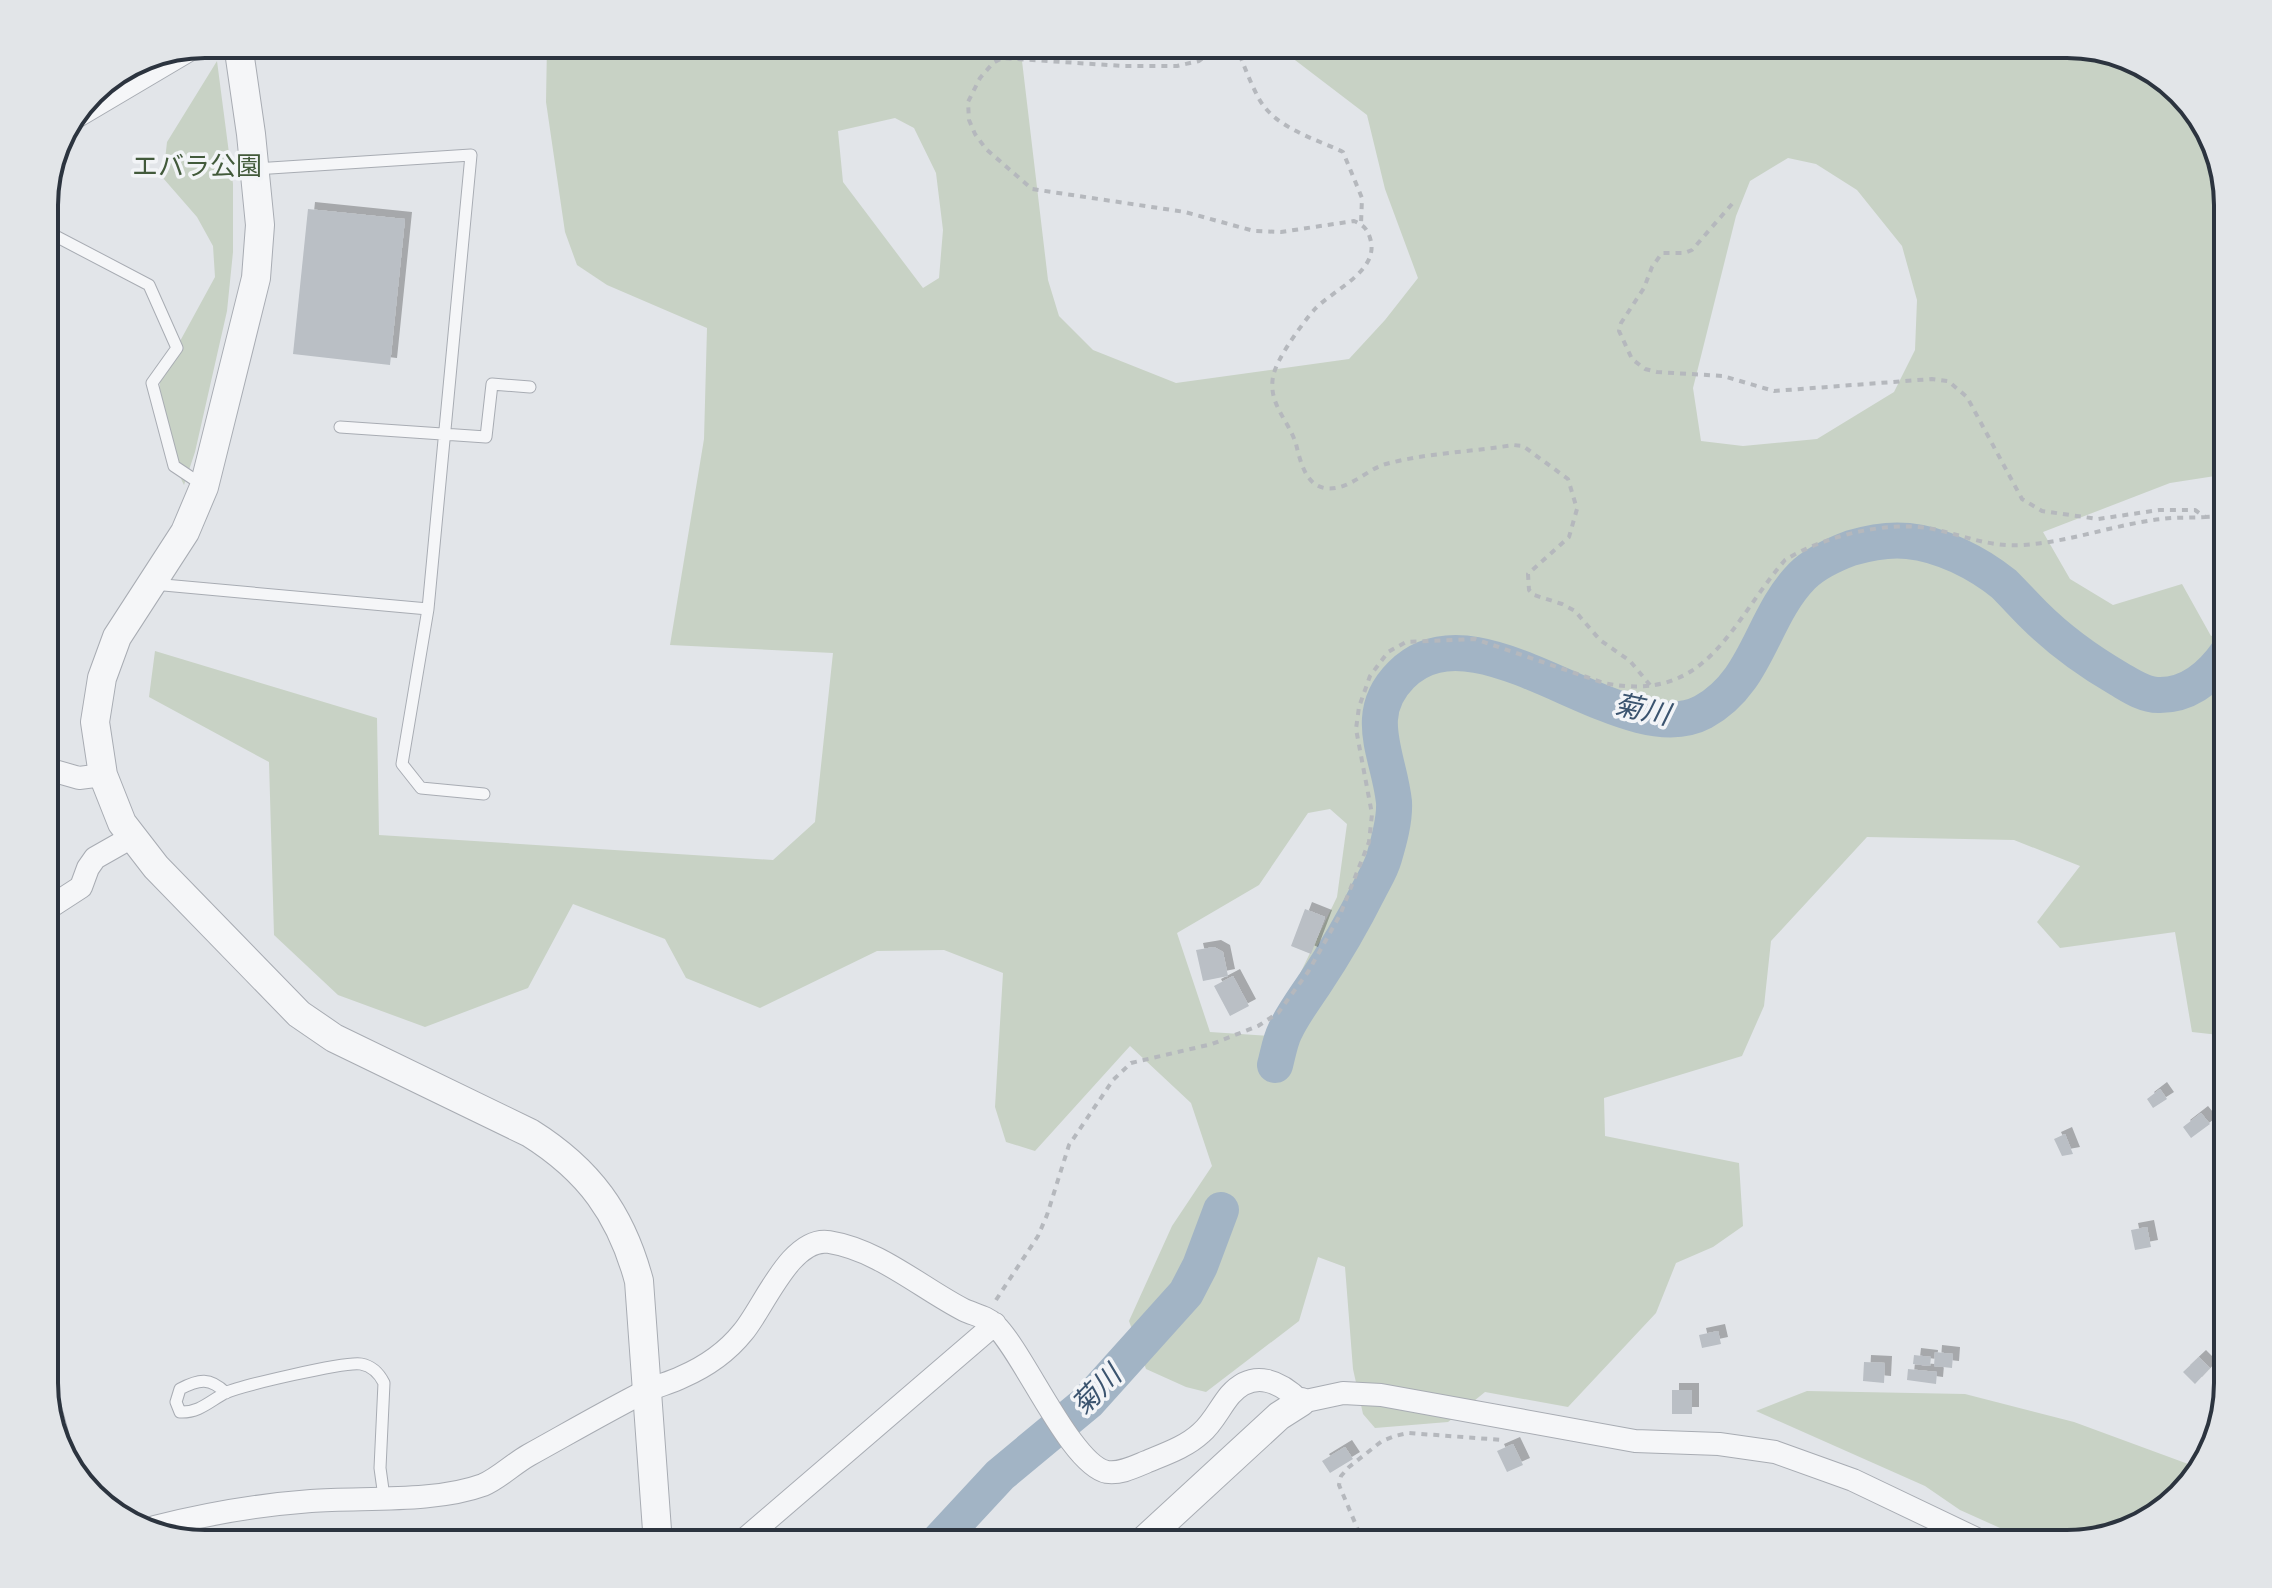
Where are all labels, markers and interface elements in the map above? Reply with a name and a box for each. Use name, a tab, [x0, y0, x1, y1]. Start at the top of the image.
park label: エバラ公園	[132, 149, 262, 183]
water label: 菊川	[1611, 686, 1676, 734]
water label: 菊川	[1063, 1355, 1131, 1423]

